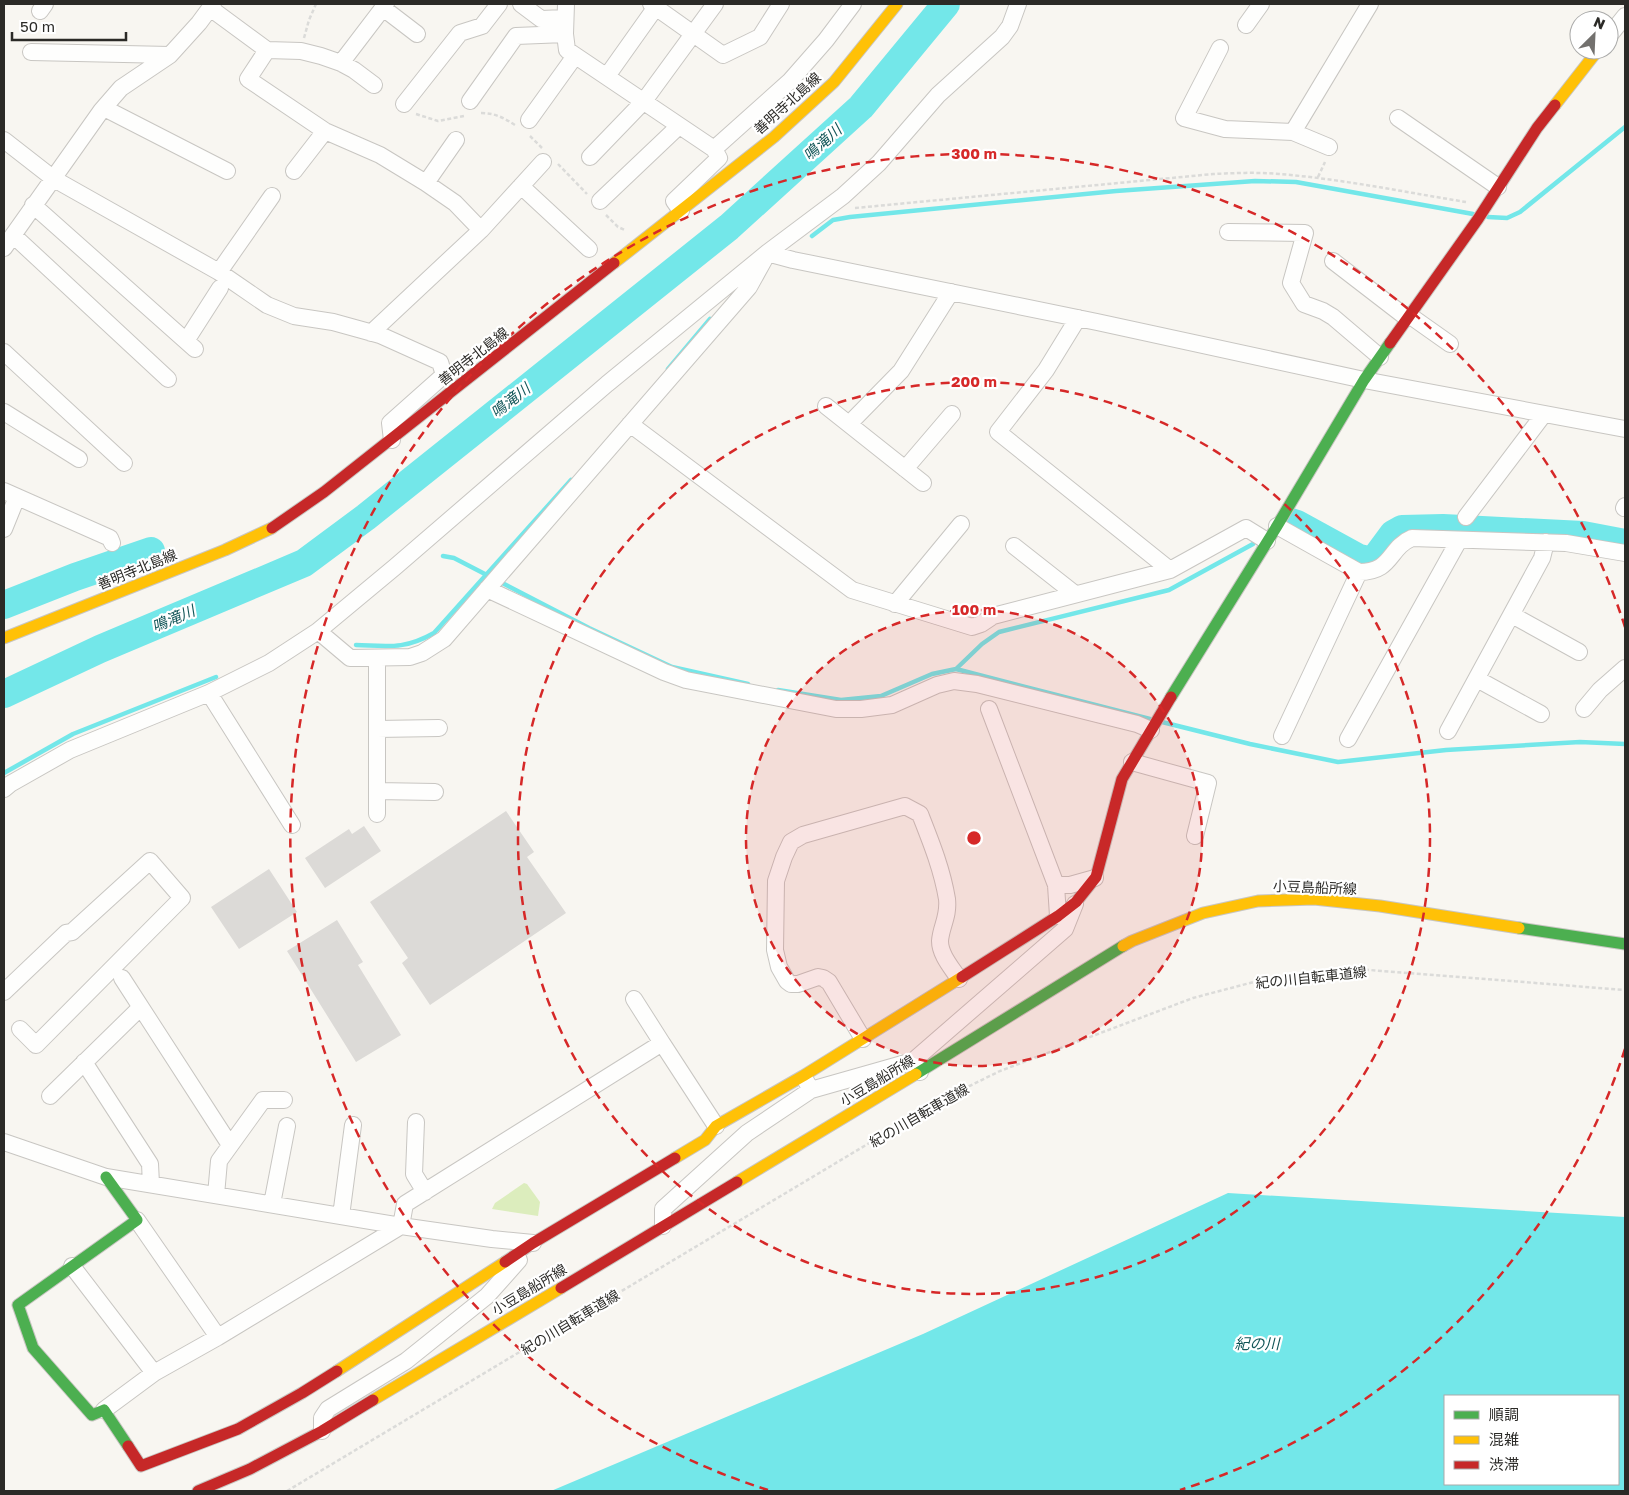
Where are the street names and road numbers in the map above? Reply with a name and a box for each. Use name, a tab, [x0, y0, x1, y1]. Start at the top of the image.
street label: 善明寺北島線	[750, 69, 824, 137]
street label: 善明寺北島線	[435, 323, 511, 389]
street label: 善明寺北島線	[95, 545, 179, 593]
street label: 小豆島船所線	[1273, 877, 1357, 897]
street label: 紀の川自転車道線	[1254, 963, 1368, 991]
street label: 小豆島船所線	[837, 1051, 917, 1109]
street label: 紀の川自転車道線	[866, 1080, 972, 1150]
street label: 小豆島船所線	[489, 1260, 569, 1318]
street label: 紀の川自転車道線	[518, 1286, 622, 1358]

